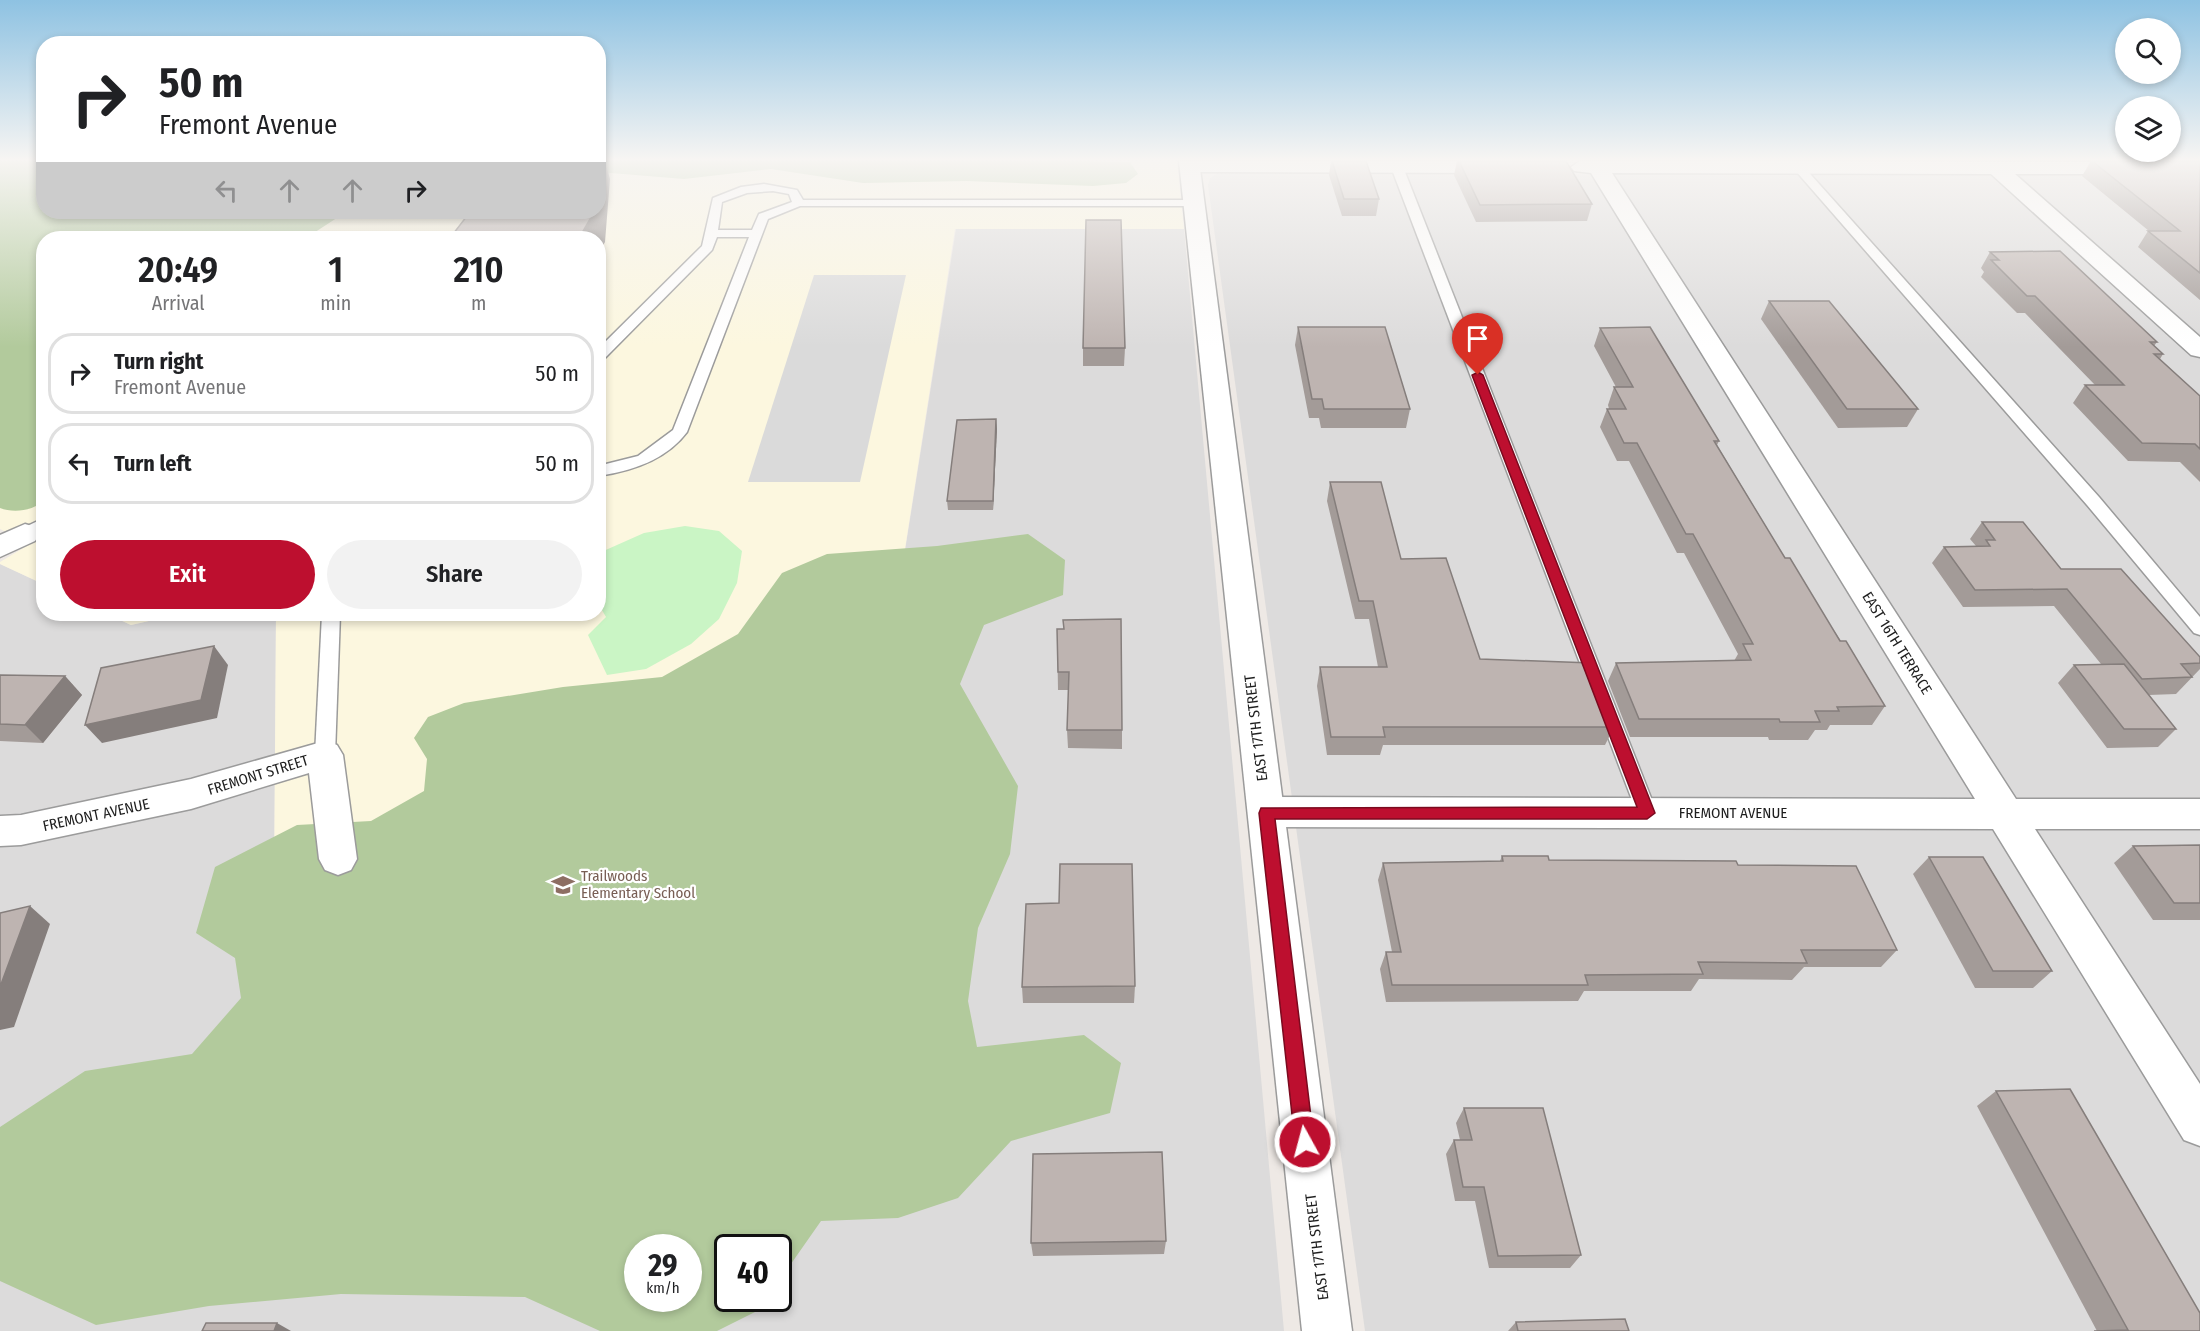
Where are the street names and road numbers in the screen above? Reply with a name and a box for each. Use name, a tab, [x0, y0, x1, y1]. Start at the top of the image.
street label: EAST 16TH TERRACE	[1858, 588, 1936, 698]
street label: EAST 17TH STREET	[1241, 674, 1271, 782]
street label: FREMONT STREET	[205, 751, 311, 799]
street label: FREMONT AVENUE	[41, 795, 151, 835]
street label: FREMONT AVENUE	[1679, 804, 1787, 822]
street label: EAST 17TH STREET	[1302, 1193, 1332, 1301]

